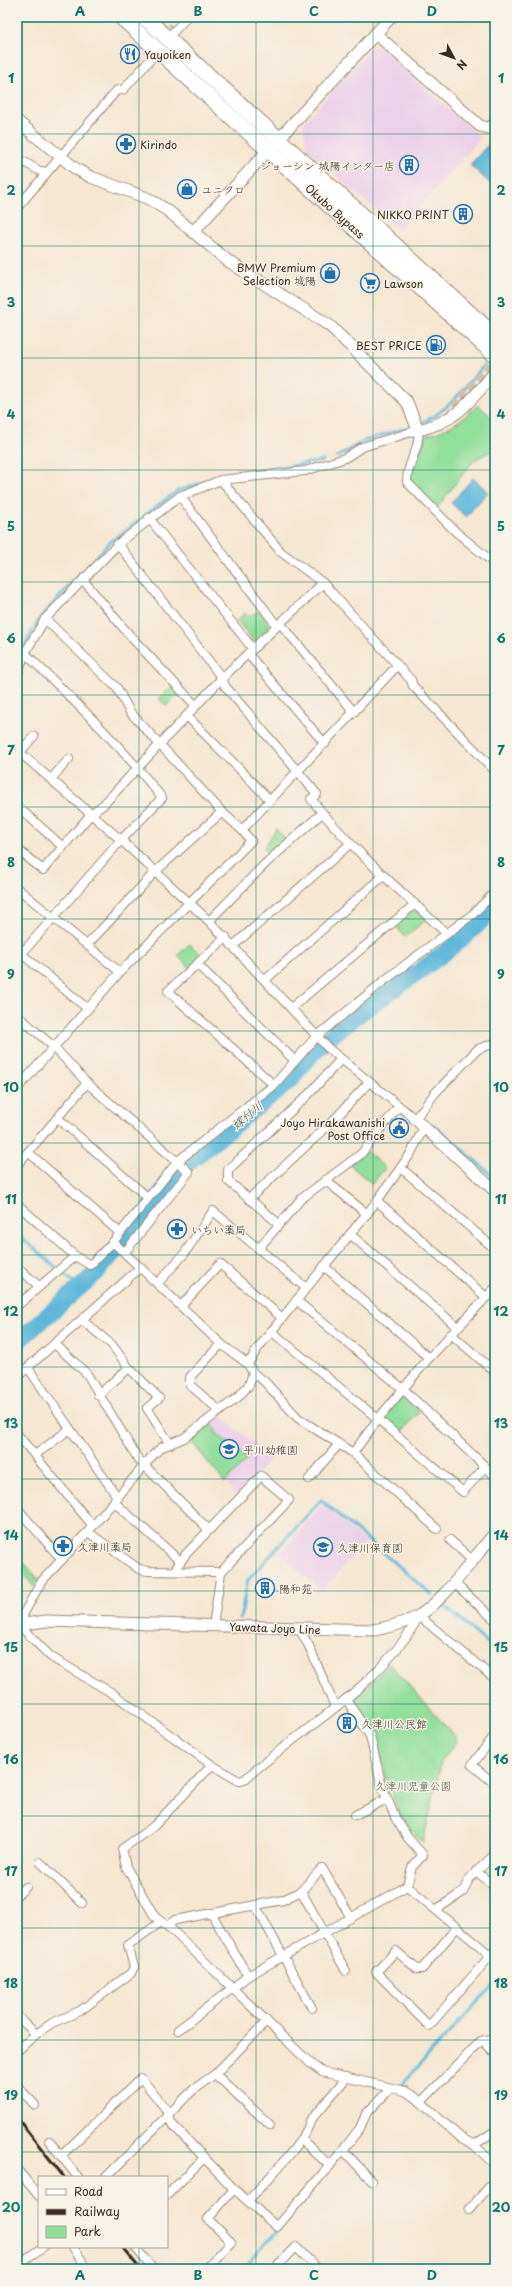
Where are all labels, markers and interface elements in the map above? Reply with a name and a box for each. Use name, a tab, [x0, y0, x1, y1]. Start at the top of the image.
text: A	[75, 1, 85, 20]
text: B	[194, 1, 203, 20]
text: C	[309, 1, 319, 20]
text: D	[427, 1, 437, 20]
north arrow	[434, 38, 474, 78]
restaurant icon: Yayoiken	[119, 43, 141, 65]
place label: Yayoiken	[144, 46, 191, 63]
text: N	[452, 56, 471, 74]
text: 1	[8, 68, 14, 87]
text: 1	[498, 68, 504, 87]
pharmacy icon: Kirindo	[115, 133, 137, 155]
place label: Kirindo	[140, 136, 177, 153]
building icon: ジョーシン 城陽インター店	[398, 154, 420, 176]
place label: ジョーシン 城陽インター店	[260, 157, 395, 174]
shop icon: ユニクロ	[176, 178, 198, 200]
text: 2	[6, 180, 16, 199]
street label: Okubo Bypass	[301, 180, 369, 242]
text: 2	[496, 180, 506, 199]
place label: ユニクロ	[201, 181, 245, 198]
building icon: NIKKO PRINT	[452, 203, 474, 225]
place label: NIKKO PRINT	[377, 206, 450, 223]
place label: BMW Premium Selection 城陽	[237, 259, 316, 289]
shop icon: BMW Premium Selection 城陽	[319, 262, 341, 284]
supermarket icon: Lawson	[359, 272, 381, 294]
place label: Lawson	[384, 275, 423, 292]
text: 3	[7, 292, 16, 311]
text: 3	[497, 292, 506, 311]
fuel station icon: BEST PRICE	[425, 334, 447, 356]
place label: BEST PRICE	[356, 337, 422, 354]
text: 4	[7, 404, 16, 423]
text: 4	[497, 404, 506, 423]
text: 5	[7, 516, 15, 535]
text: 5	[497, 516, 505, 535]
text: 6	[6, 628, 16, 647]
text: 6	[496, 628, 506, 647]
text: 7	[7, 740, 15, 759]
text: 7	[497, 740, 505, 759]
text: 8	[7, 852, 15, 871]
text: 8	[497, 852, 505, 871]
text: 9	[7, 964, 15, 983]
text: 9	[497, 964, 505, 983]
text: 10	[3, 1077, 19, 1096]
text: 10	[493, 1077, 509, 1096]
water label: 嫁付川	[227, 1097, 267, 1133]
place label: Joyo Hirakawanishi Post Office	[280, 1114, 385, 1144]
public building icon: Joyo Hirakawanishi Post Office	[388, 1117, 410, 1139]
text: 11	[5, 1189, 17, 1208]
text: 11	[495, 1189, 507, 1208]
pharmacy icon: いちい薬局	[166, 1218, 188, 1240]
place label: いちい薬局	[191, 1221, 246, 1238]
text: 12	[3, 1301, 19, 1320]
text: 12	[493, 1301, 509, 1320]
text: 13	[4, 1413, 19, 1432]
text: 13	[494, 1413, 509, 1432]
school or university icon: 平川幼稚園	[218, 1438, 240, 1460]
place label: 平川幼稚園	[243, 1441, 298, 1458]
text: 14	[3, 1525, 19, 1544]
text: 14	[493, 1525, 509, 1544]
pharmacy icon: 久津川薬局	[52, 1535, 74, 1557]
school or university icon: 久津川保育園	[312, 1536, 334, 1558]
place label: 久津川薬局	[77, 1538, 132, 1555]
place label: 久津川保育園	[337, 1539, 403, 1556]
building icon: 陽和苑	[254, 1577, 276, 1599]
place label: 陽和苑	[279, 1580, 312, 1597]
street label: Yawata Joyo Line	[229, 1618, 321, 1638]
text: 15	[4, 1637, 18, 1656]
text: 15	[494, 1637, 508, 1656]
building icon: 久津川公民館	[336, 1712, 358, 1734]
place label: 久津川公民館	[361, 1715, 427, 1732]
text: 16	[3, 1749, 19, 1768]
text: 16	[493, 1749, 509, 1768]
park label: 久津川児童公園	[375, 1777, 452, 1794]
text: 17	[4, 1861, 18, 1880]
text: 17	[494, 1861, 508, 1880]
text: 18	[4, 1973, 18, 1992]
text: 18	[494, 1973, 508, 1992]
text: 19	[4, 2085, 18, 2104]
text: 19	[494, 2085, 508, 2104]
legend	[38, 2176, 168, 2248]
text: Road	[74, 2182, 103, 2200]
text: 20	[2, 2197, 21, 2216]
text: 20	[492, 2197, 511, 2216]
text: Railway	[74, 2202, 120, 2220]
text: Park	[74, 2222, 101, 2240]
text: A	[75, 2265, 85, 2284]
text: B	[194, 2265, 203, 2284]
text: C	[309, 2265, 319, 2284]
text: D	[427, 2265, 437, 2284]

